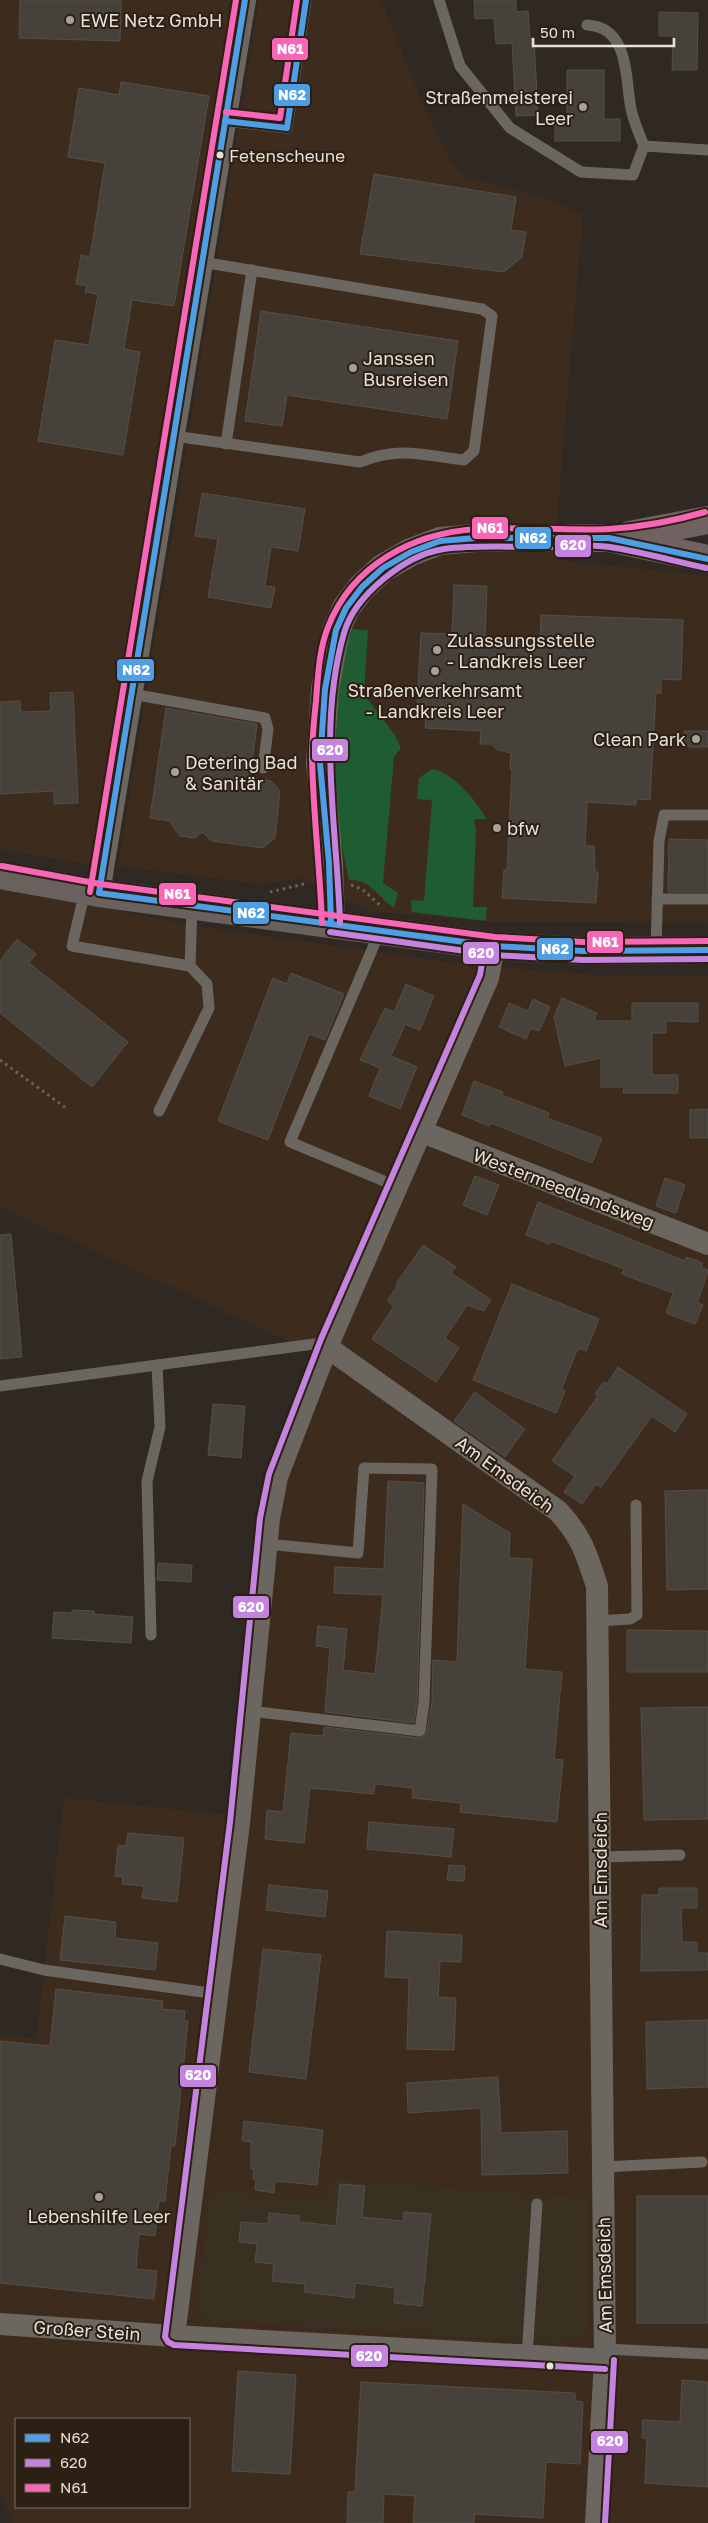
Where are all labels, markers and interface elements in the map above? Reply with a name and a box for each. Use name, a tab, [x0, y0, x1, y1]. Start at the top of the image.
place label: EWE Netz GmbH	[80, 9, 222, 31]
marker: EWE Netz GmbH	[64, 14, 76, 26]
scale bar	[533, 15, 674, 47]
text: 50 m	[540, 23, 575, 41]
line badge: N61	[271, 37, 309, 61]
text: N61	[277, 40, 303, 57]
line badge: N62	[273, 83, 311, 107]
text: N62	[278, 86, 306, 103]
place label: Straßenmeisterei Leer	[425, 86, 573, 129]
marker: Straßenmeisterei Leer	[577, 101, 589, 113]
place label: Fetenscheune	[229, 145, 345, 166]
marker: Fetenscheune	[215, 150, 225, 160]
place label: Janssen Busreisen	[363, 347, 449, 390]
marker: Janssen Busreisen	[347, 362, 359, 374]
line badge: N61	[471, 516, 509, 540]
text: N61	[477, 519, 503, 536]
line badge: N62	[514, 526, 552, 550]
text: N62	[519, 529, 547, 546]
line badge: 620	[554, 534, 592, 558]
text: 620	[560, 536, 586, 553]
place label: Zulassungsstelle - Landkreis Leer	[447, 629, 595, 672]
marker: Zulassungsstelle - Landkreis Leer	[431, 644, 443, 656]
line badge: N62	[116, 658, 155, 682]
text: N62	[122, 661, 150, 678]
marker: Straßenverkehrsamt - Landkreis Leer	[429, 665, 441, 677]
place label: Straßenverkehrsamt - Landkreis Leer	[347, 679, 523, 722]
place label: Clean Park	[593, 728, 686, 750]
marker: Clean Park	[690, 733, 702, 745]
line badge: 620	[311, 738, 349, 762]
text: 620	[317, 741, 343, 758]
place label: Detering Bad & Sanitär	[185, 751, 297, 794]
marker: Detering Bad & Sanitär	[169, 766, 181, 778]
place label: bfw	[507, 817, 540, 839]
marker: bfw	[491, 822, 503, 834]
line badge: N61	[158, 882, 197, 906]
text: N61	[164, 885, 190, 902]
line badge: N62	[232, 901, 270, 925]
text: N62	[237, 904, 265, 921]
line badge: N61	[586, 930, 624, 954]
text: N61	[592, 933, 618, 950]
line badge: N62	[536, 937, 574, 961]
text: N62	[541, 940, 569, 957]
line badge: 620	[462, 941, 500, 965]
text: 620	[468, 944, 494, 961]
street label: Westermeedlandsweg	[470, 1143, 658, 1233]
street label: Am Emsdeich	[452, 1431, 558, 1517]
line badge: 620	[232, 1595, 270, 1619]
text: 620	[238, 1598, 264, 1615]
street label: Am Emsdeich	[589, 1812, 611, 1928]
line badge: 620	[179, 2064, 217, 2088]
text: 620	[185, 2066, 211, 2083]
marker: Lebenshilfe Leer	[93, 2191, 105, 2203]
place label: Lebenshilfe Leer	[27, 2205, 171, 2227]
street label: Am Emsdeich	[592, 2217, 616, 2333]
street label: Großer Stein	[33, 2315, 141, 2345]
line badge: 620	[350, 2344, 389, 2368]
text: 620	[356, 2347, 382, 2364]
unlabelled marker	[545, 2361, 555, 2371]
legend	[15, 2418, 190, 2508]
text: N62	[60, 2428, 89, 2446]
line badge: 620	[590, 2430, 629, 2454]
text: 620	[597, 2432, 623, 2449]
text: 620	[60, 2453, 87, 2471]
text: N61	[60, 2478, 88, 2496]

